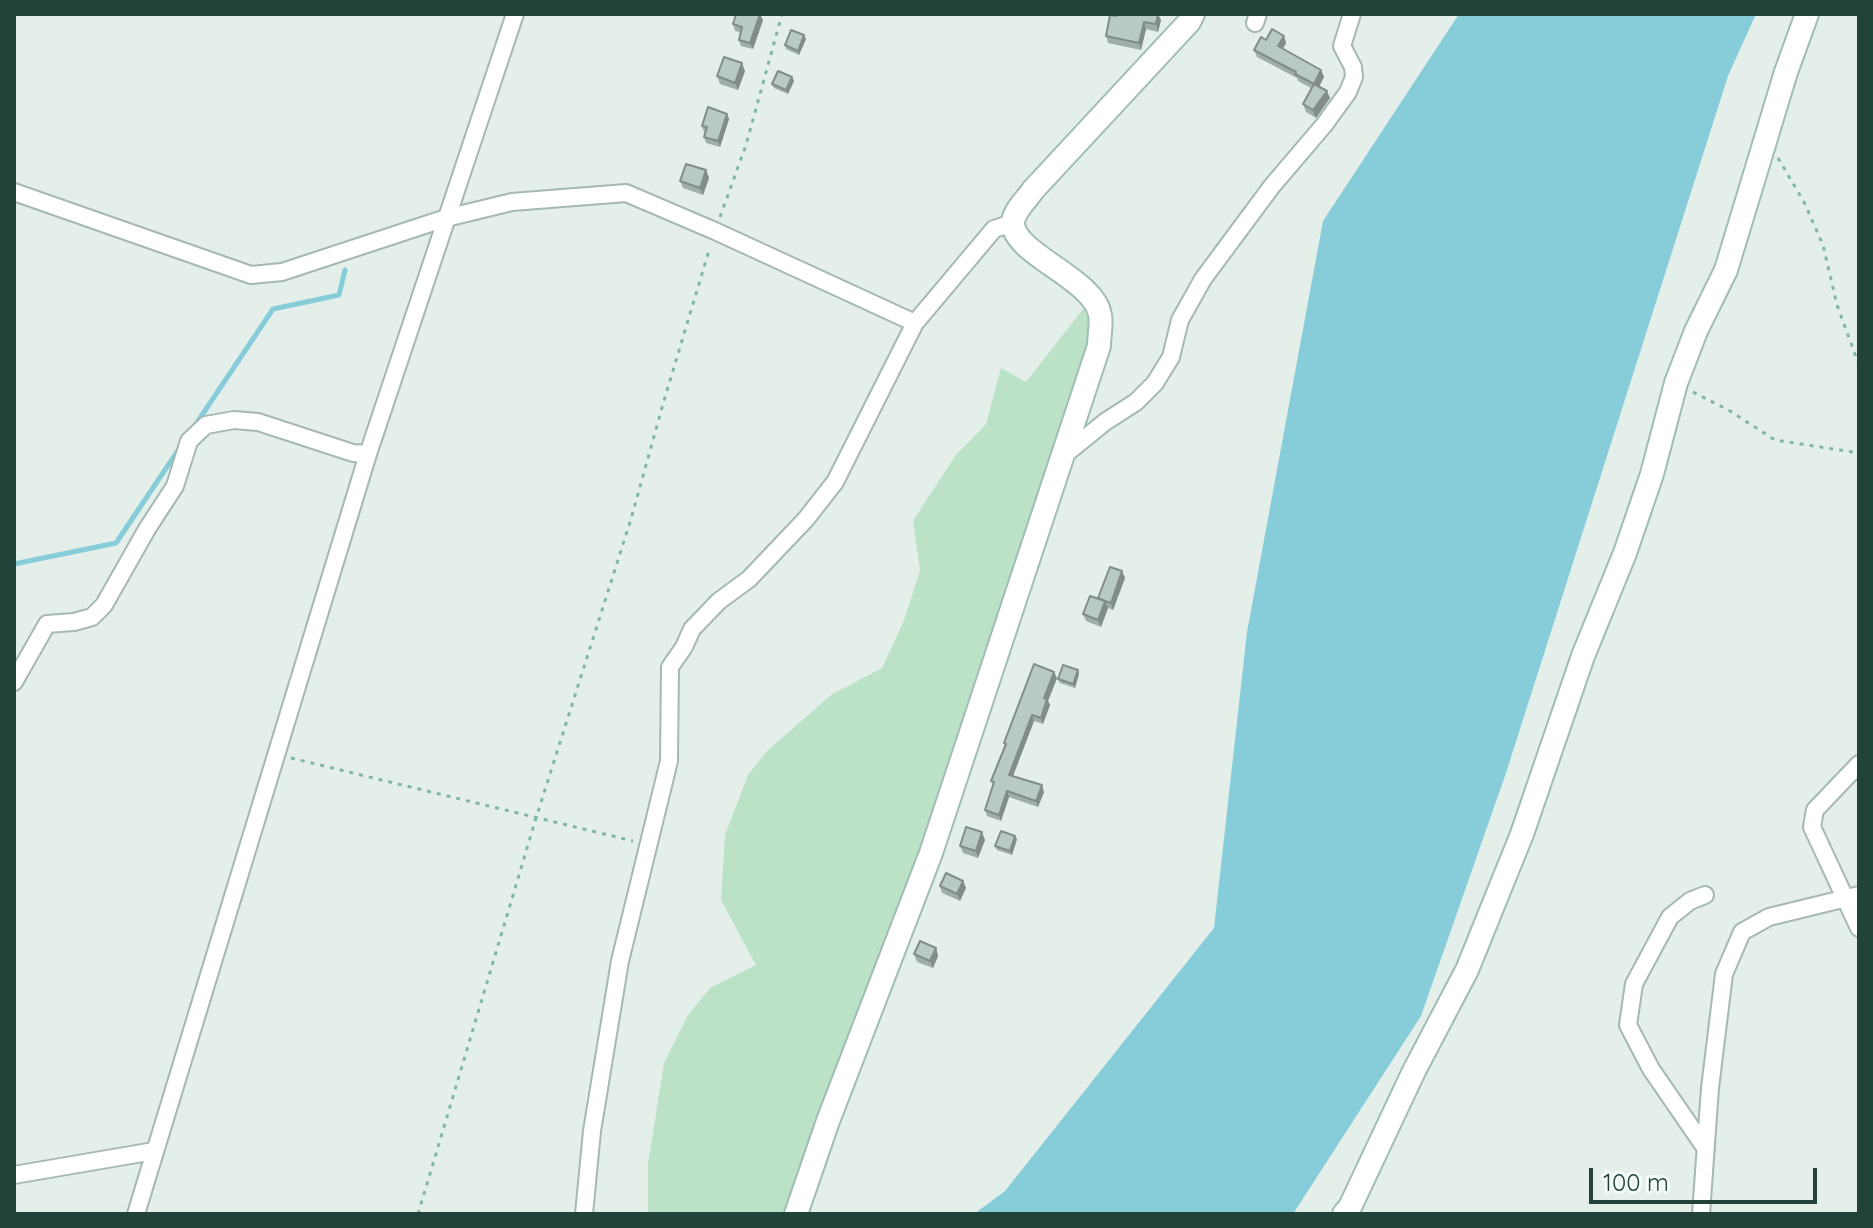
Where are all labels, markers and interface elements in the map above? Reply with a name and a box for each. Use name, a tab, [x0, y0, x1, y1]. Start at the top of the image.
scale bar	[1593, 1152, 1821, 1202]
text: 100 m	[1603, 1167, 1669, 1197]

